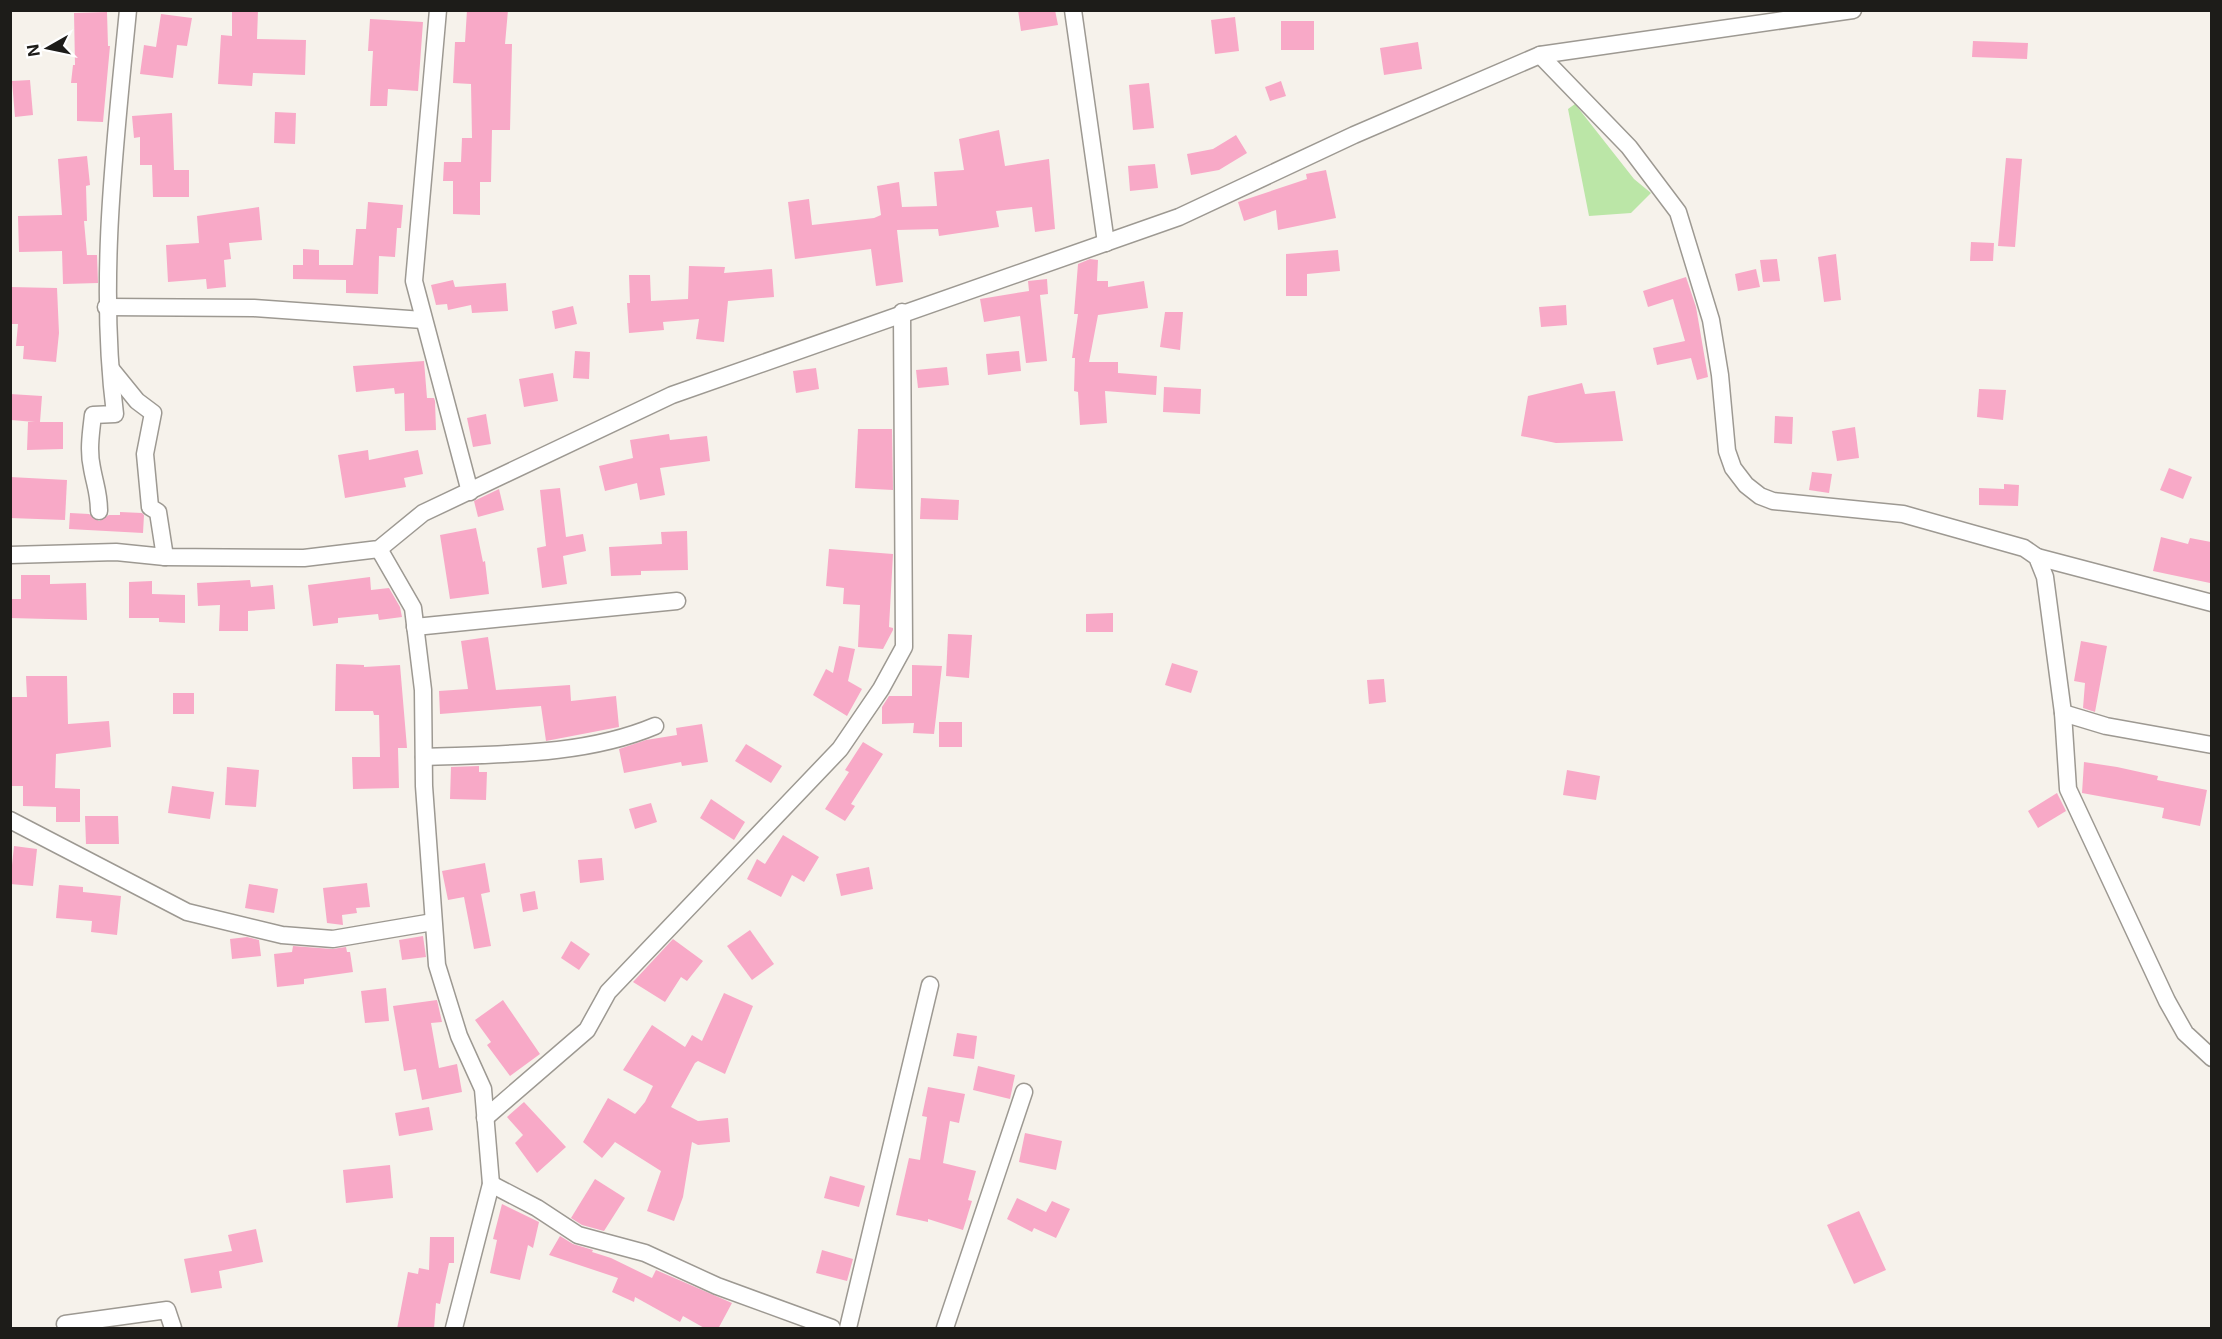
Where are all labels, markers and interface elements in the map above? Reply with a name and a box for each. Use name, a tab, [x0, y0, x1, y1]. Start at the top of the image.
north arrow	[18, 18, 78, 78]
text: N	[22, 43, 44, 58]

